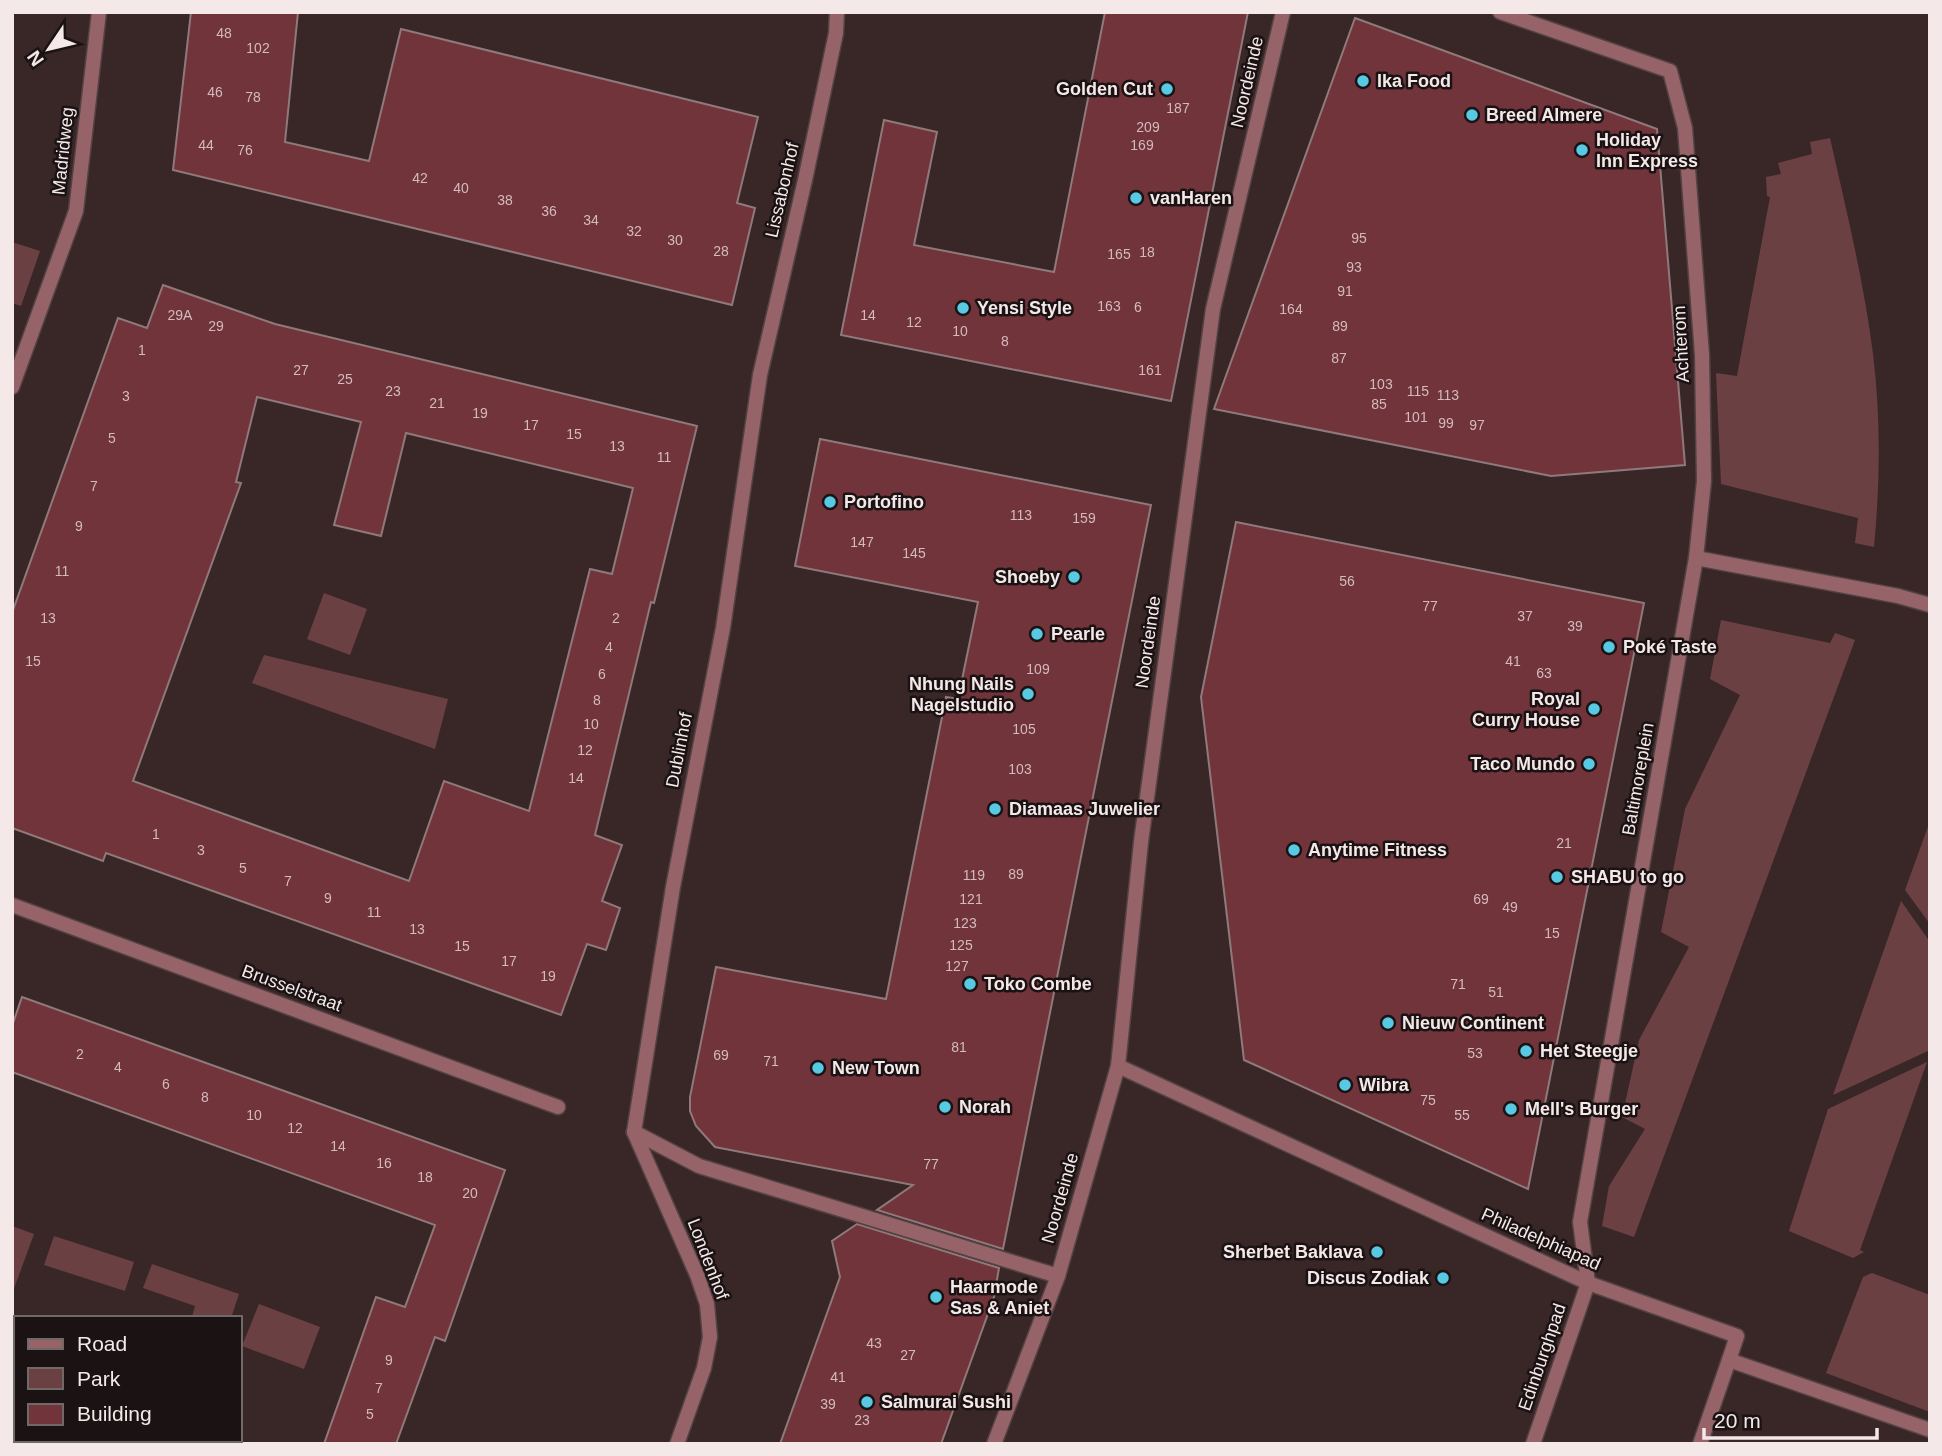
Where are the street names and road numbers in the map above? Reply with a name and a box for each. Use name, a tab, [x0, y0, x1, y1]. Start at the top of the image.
street label: Noordeinde	[1227, 34, 1267, 130]
street label: Madridweg	[48, 106, 78, 196]
street label: Lissabonhof	[761, 139, 803, 240]
street label: Achterom	[1669, 305, 1693, 383]
street label: Noordeinde	[1132, 595, 1164, 689]
street label: Dublinhof	[662, 710, 696, 789]
street label: Baltimoreplein	[1618, 721, 1658, 837]
street label: Brusselstraat	[239, 961, 345, 1015]
street label: Noordeinde	[1038, 1151, 1082, 1245]
street label: Philadelphiapad	[1478, 1204, 1604, 1274]
street label: Londenhof	[683, 1216, 733, 1303]
street label: Edinburghpad	[1514, 1301, 1570, 1413]

